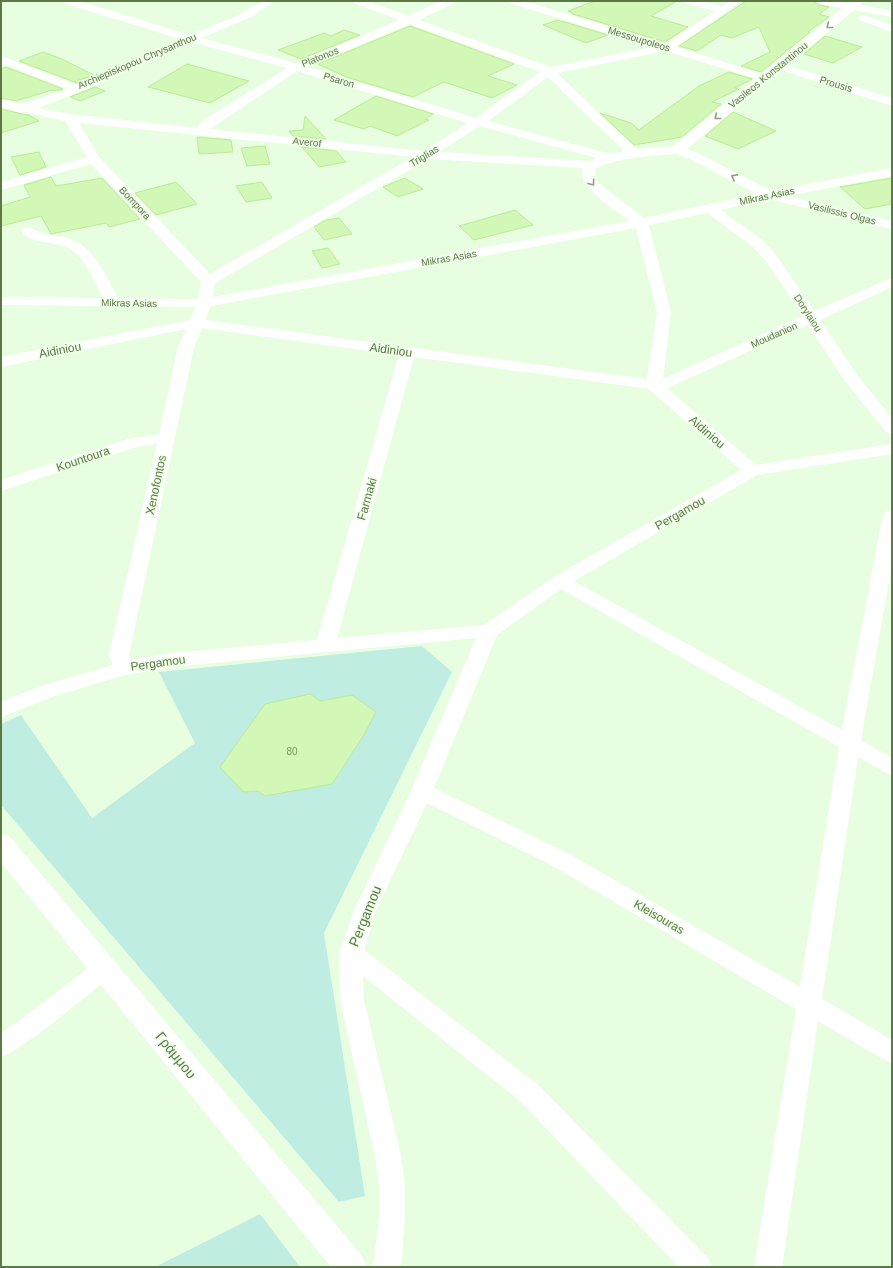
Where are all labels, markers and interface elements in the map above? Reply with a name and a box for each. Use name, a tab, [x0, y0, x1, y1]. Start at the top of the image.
one-way arrow	[827, 21, 834, 28]
street label: Messoupoleos	[607, 24, 671, 54]
street label: Archiepiskopou Chrysanthou	[76, 31, 198, 91]
street label: Vasileos Konstantinou	[726, 40, 810, 110]
street label: Platonos	[300, 45, 340, 69]
street label: Psaron	[322, 70, 356, 90]
street label: Prousis	[818, 74, 854, 94]
one-way arrow	[715, 112, 722, 119]
street label: Averof	[292, 135, 322, 149]
street label: Triglias	[408, 143, 440, 169]
one-way arrow	[731, 174, 739, 182]
one-way arrow	[587, 179, 594, 186]
street label: Bompora	[117, 184, 153, 222]
street label: Mikras Asias	[738, 185, 796, 207]
street label: Vasilissis Olgas	[807, 199, 877, 227]
street label: Mikras Asias	[420, 248, 478, 268]
street label: Dorylaiou	[792, 292, 824, 334]
street label: Mikras Asias	[101, 297, 157, 309]
street label: Moudanion	[749, 320, 799, 350]
street label: Aidiniou	[38, 339, 82, 361]
street label: Aidiniou	[369, 340, 413, 360]
street label: Aidiniou	[686, 413, 728, 451]
street label: Kountoura	[55, 443, 112, 475]
street label: Xenofontos	[143, 454, 169, 516]
street label: Farmaki	[354, 476, 380, 522]
street label: Pergamou	[653, 493, 707, 533]
street label: Pergamou	[130, 652, 186, 674]
house number: 80	[286, 746, 298, 757]
street label: Pergamou	[345, 883, 385, 949]
street label: Kleisouras	[631, 897, 687, 937]
street label: Γράμμου	[152, 1028, 200, 1082]

